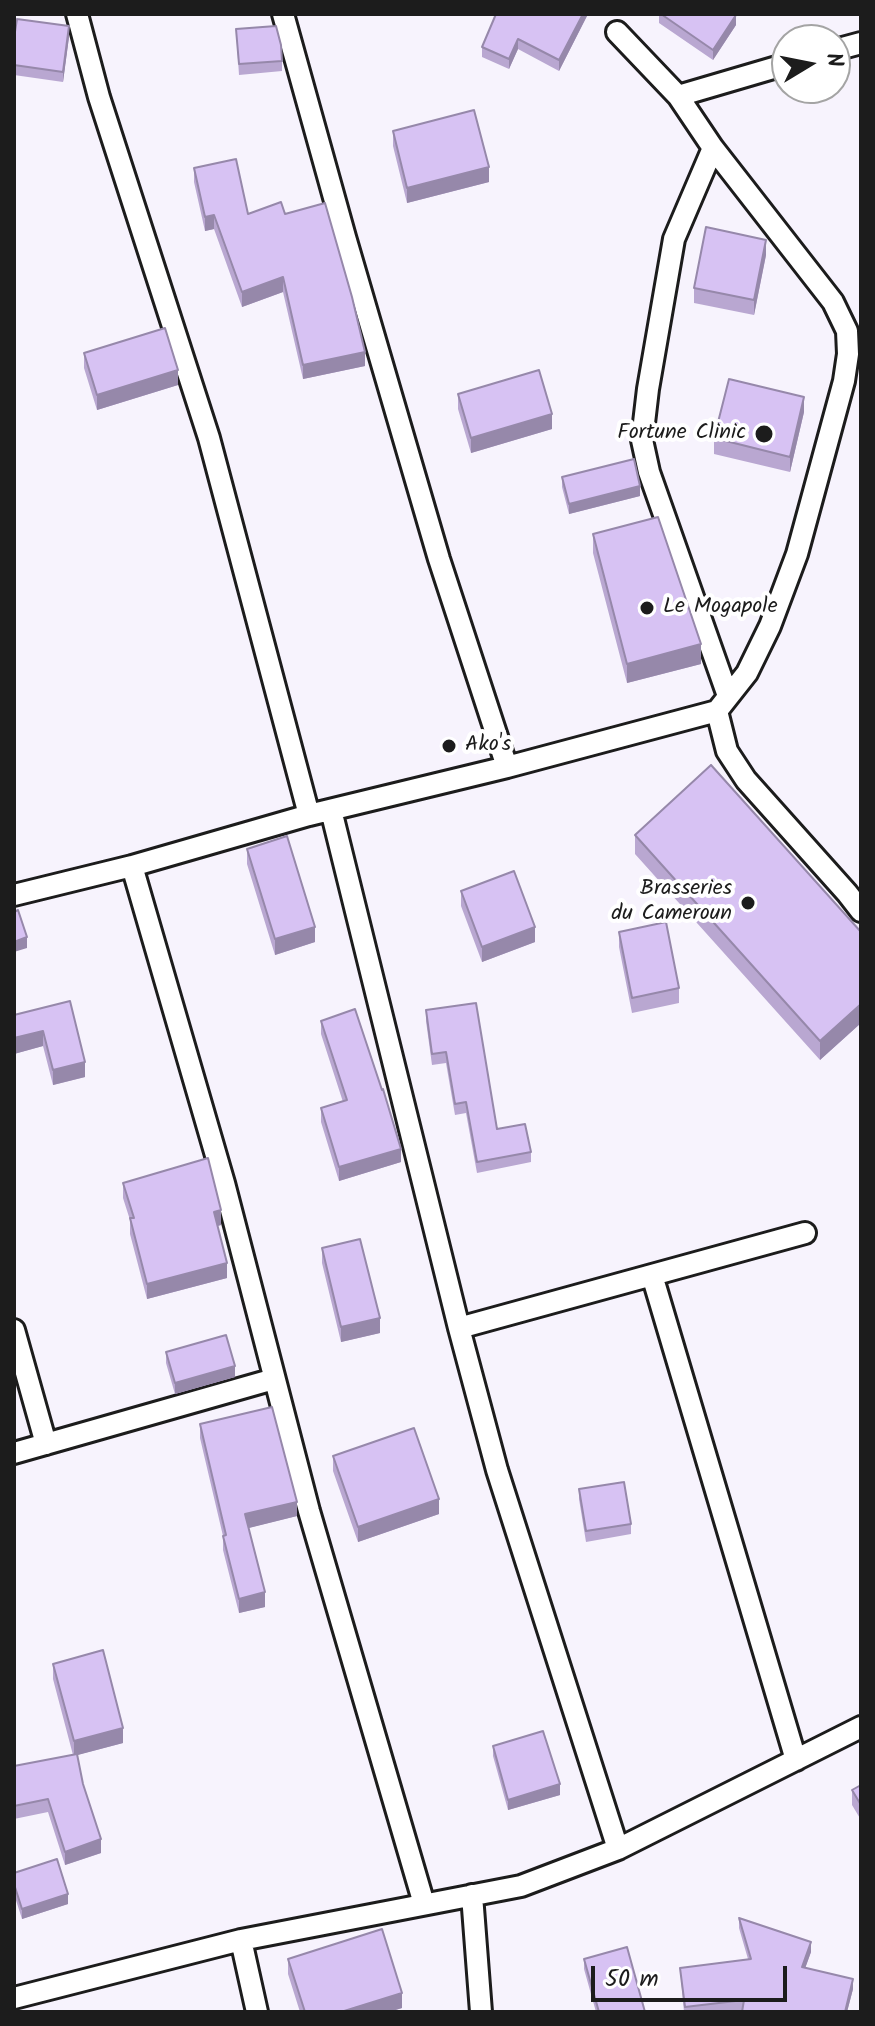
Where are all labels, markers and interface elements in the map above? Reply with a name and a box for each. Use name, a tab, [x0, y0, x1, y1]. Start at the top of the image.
north arrow	[771, 24, 851, 104]
text: N	[815, 50, 852, 70]
place label: Fortune Clinic	[617, 421, 746, 447]
marker: Fortune Clinic	[753, 423, 775, 445]
place label: Le Mogapole	[663, 595, 778, 621]
marker: Le Mogapole	[638, 599, 656, 617]
place label: Ako's	[465, 733, 511, 759]
marker: Ako's	[440, 737, 458, 755]
place label: Brasseries du Cameroun	[611, 877, 732, 928]
marker: Brasseries du Cameroun	[739, 894, 757, 912]
scale bar	[595, 1950, 791, 2000]
text: 50 m	[605, 1960, 659, 1999]

